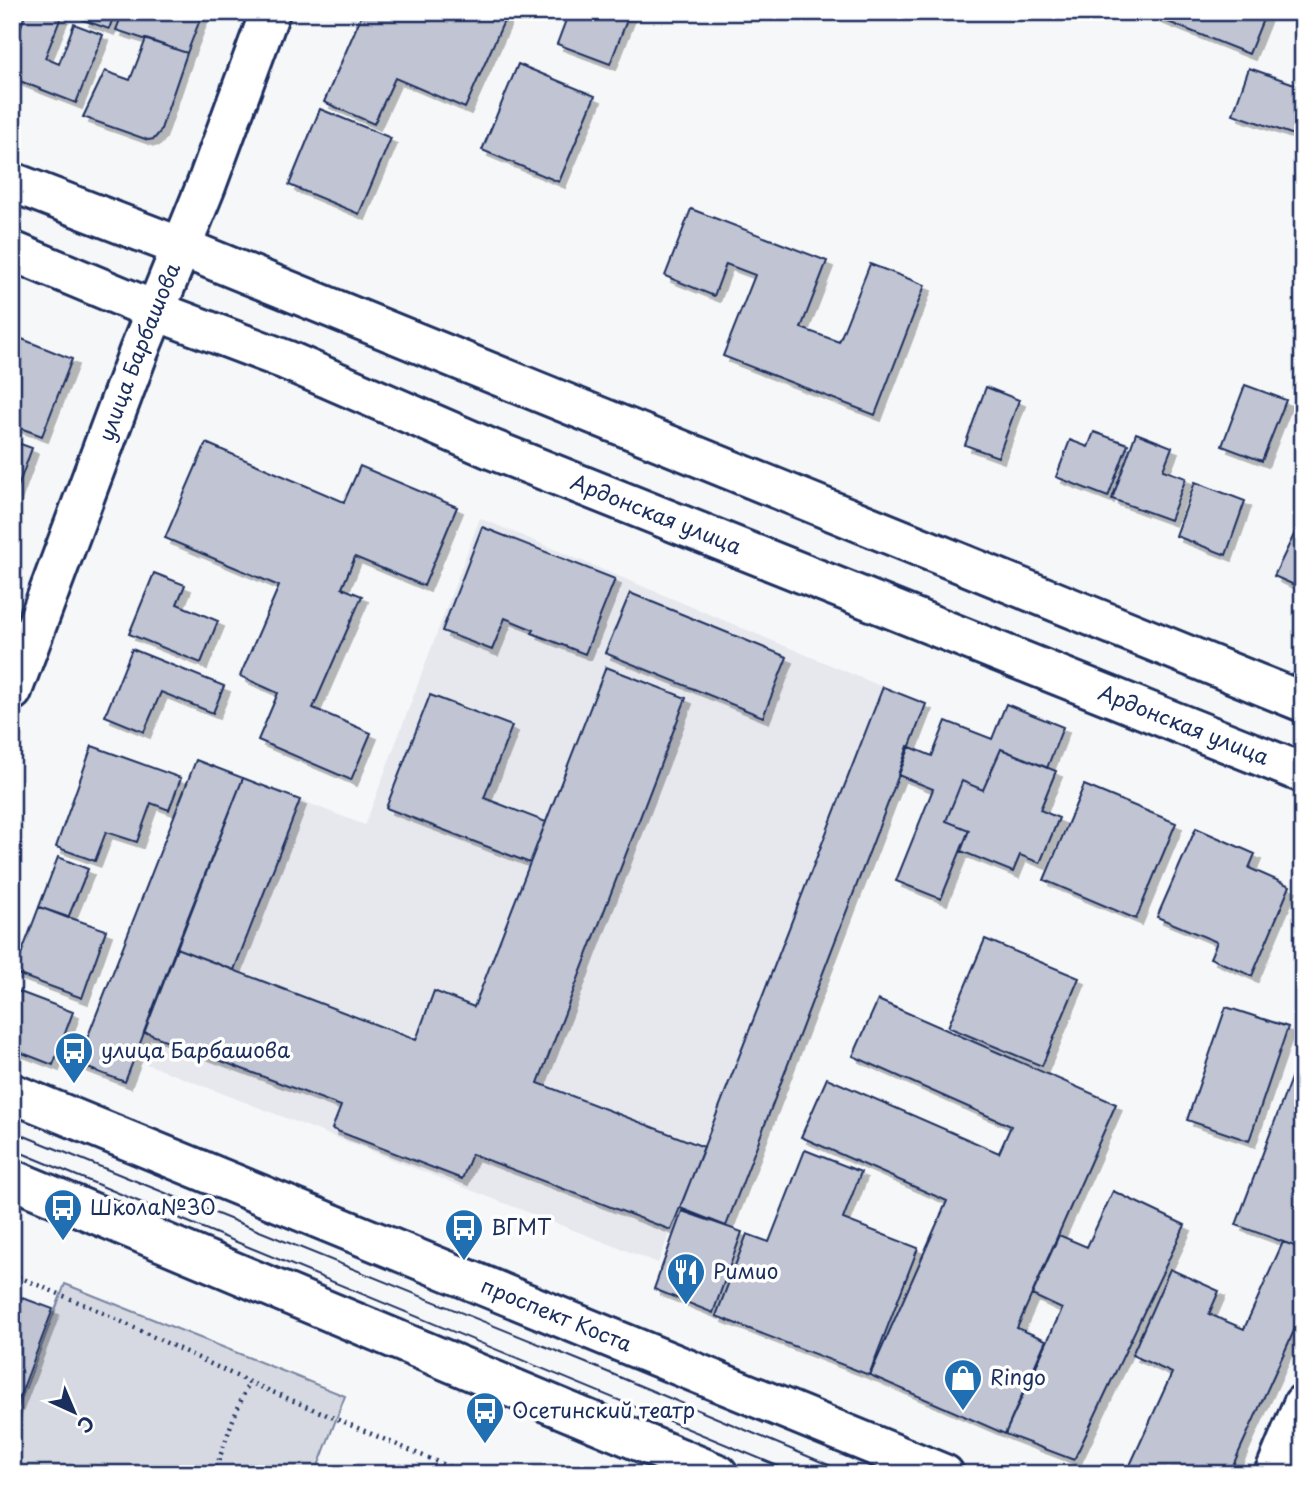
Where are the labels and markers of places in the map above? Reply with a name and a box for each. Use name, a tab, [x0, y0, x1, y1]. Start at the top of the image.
bus stop icon: улица Барбашова	[53, 1030, 95, 1085]
place label: улица Барбашова	[101, 1033, 290, 1065]
bus stop icon: Школа№30	[42, 1187, 84, 1242]
place label: Школа№30	[90, 1190, 216, 1222]
bus stop icon: ВГМТ	[443, 1207, 485, 1262]
place label: ВГМТ	[491, 1210, 552, 1242]
restaurant icon: Римио	[665, 1251, 707, 1306]
place label: Римио	[713, 1254, 778, 1286]
shop icon: Ringo	[942, 1357, 984, 1412]
place label: Ringo	[990, 1360, 1046, 1392]
bus stop icon: Осетинский театр	[464, 1390, 506, 1445]
place label: Осетинский театр	[512, 1393, 695, 1425]

